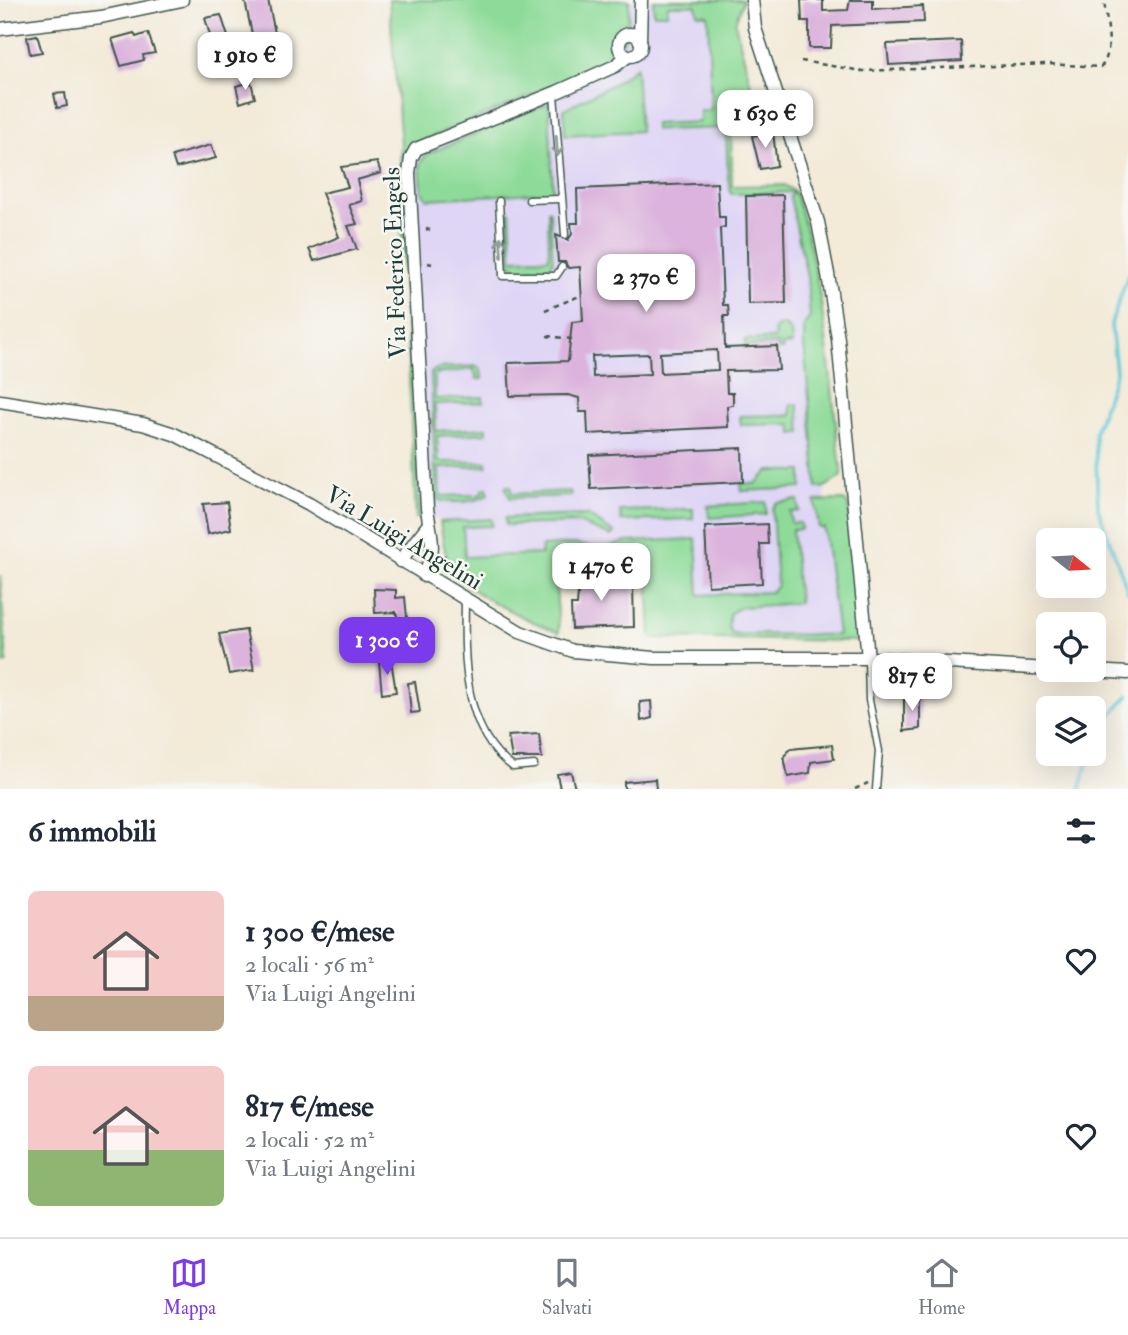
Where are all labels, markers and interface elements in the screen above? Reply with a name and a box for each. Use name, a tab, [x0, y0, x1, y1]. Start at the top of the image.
pin: 1 910 €	[180, 32, 310, 92]
text: 1 910 €	[214, 40, 276, 69]
pin: 1 630 €	[700, 90, 830, 150]
text: 1 630 €	[733, 98, 797, 127]
one-way arrow	[551, 134, 564, 157]
street label: Via Federico Engels	[376, 167, 414, 359]
one-way arrow	[495, 236, 508, 259]
pin: 2 370 €	[581, 254, 711, 314]
text: 2 370 €	[613, 262, 679, 291]
street label: Via Luigi Angelini	[320, 479, 488, 597]
north arrow	[1036, 528, 1106, 598]
map controls	[1036, 528, 1106, 766]
pin: 1 470 €	[536, 544, 666, 603]
text: 1 470 €	[568, 551, 634, 580]
button: locate	[1036, 612, 1106, 682]
pin: 1 300 €	[322, 618, 452, 677]
text: 1 300 €	[355, 625, 419, 654]
pin: 817 €	[863, 654, 961, 713]
text: 817 €	[888, 661, 936, 690]
button: layers	[1036, 696, 1106, 766]
icon: filters	[1062, 812, 1100, 850]
text: 6 immobili	[28, 813, 157, 850]
text: 1 300 €/mese	[245, 913, 395, 950]
icon: home	[84, 919, 168, 1003]
icon: heart	[1062, 942, 1100, 980]
text: 2 locali · 56 m²	[245, 950, 374, 979]
text: Via Luigi Angelini	[245, 979, 416, 1008]
text: 817 €/mese	[245, 1088, 374, 1125]
icon: home	[84, 1094, 168, 1178]
icon: heart	[1062, 1117, 1100, 1155]
text: 2 locali · 52 m²	[245, 1125, 374, 1154]
text: Via Luigi Angelini	[245, 1154, 416, 1183]
tab: Mappa	[163, 1254, 216, 1320]
tab: Salvati	[542, 1254, 592, 1320]
tab: Home	[918, 1254, 965, 1320]

